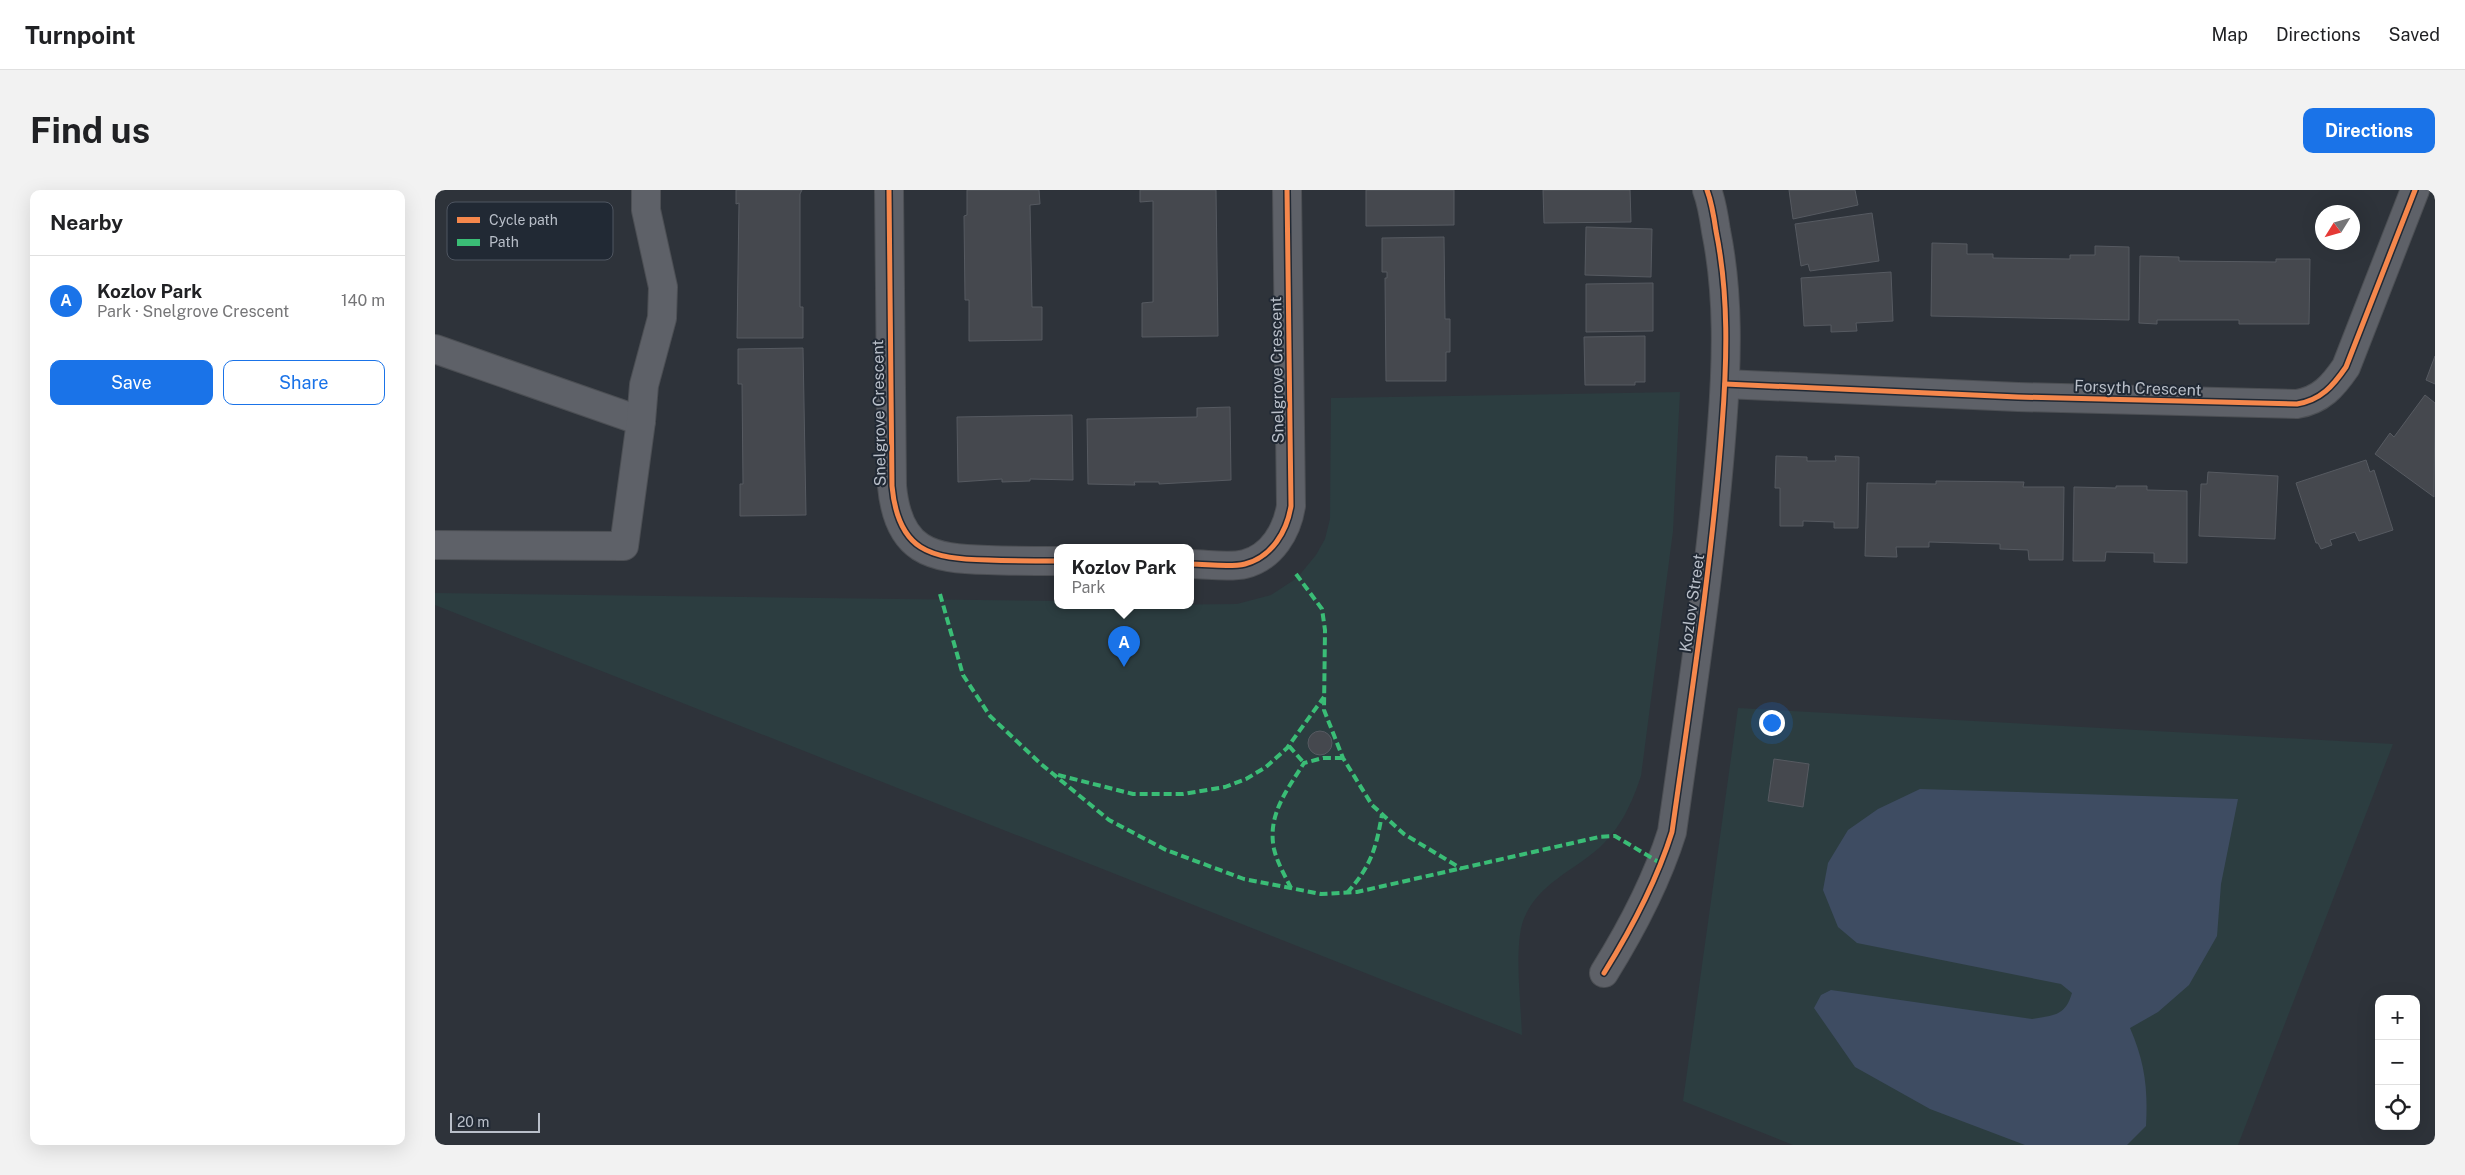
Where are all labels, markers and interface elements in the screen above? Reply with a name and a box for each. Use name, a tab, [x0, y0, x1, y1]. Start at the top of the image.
text: Turnpoint	[25, 21, 135, 49]
text: Map	[2211, 24, 2248, 45]
text: Directions	[2276, 24, 2361, 45]
text: Saved	[2389, 24, 2440, 45]
button: Directions	[2303, 108, 2435, 153]
text: Find us	[30, 110, 150, 151]
legend	[447, 202, 613, 260]
north arrow	[2315, 205, 2360, 250]
text: Nearby	[50, 210, 123, 235]
text: Cycle path	[489, 212, 558, 228]
text: Path	[489, 234, 519, 250]
text: Kozlov Park	[97, 280, 202, 302]
text: A	[60, 291, 72, 310]
text: 140 m	[341, 291, 385, 310]
street label: Snelgrove Crescent	[1266, 296, 1288, 444]
text: Park · Snelgrove Crescent	[97, 302, 289, 321]
street label: Snelgrove Crescent	[868, 339, 890, 487]
button: Save	[50, 360, 213, 405]
button: Share	[223, 360, 385, 405]
street label: Forsyth Crescent	[2074, 376, 2202, 400]
popup	[1054, 544, 1194, 609]
street label: Kozlov Street	[1676, 553, 1708, 653]
text: Kozlov Park	[1071, 556, 1177, 578]
text: Park	[1071, 578, 1106, 597]
pin: A	[1108, 626, 1140, 667]
your location	[1759, 710, 1785, 736]
map controls	[2375, 995, 2420, 1130]
button: +	[2375, 995, 2420, 1040]
button: −	[2375, 1040, 2420, 1085]
button: locate	[2375, 1085, 2420, 1130]
scale bar	[450, 1110, 540, 1133]
text: 20 m	[457, 1114, 489, 1130]

